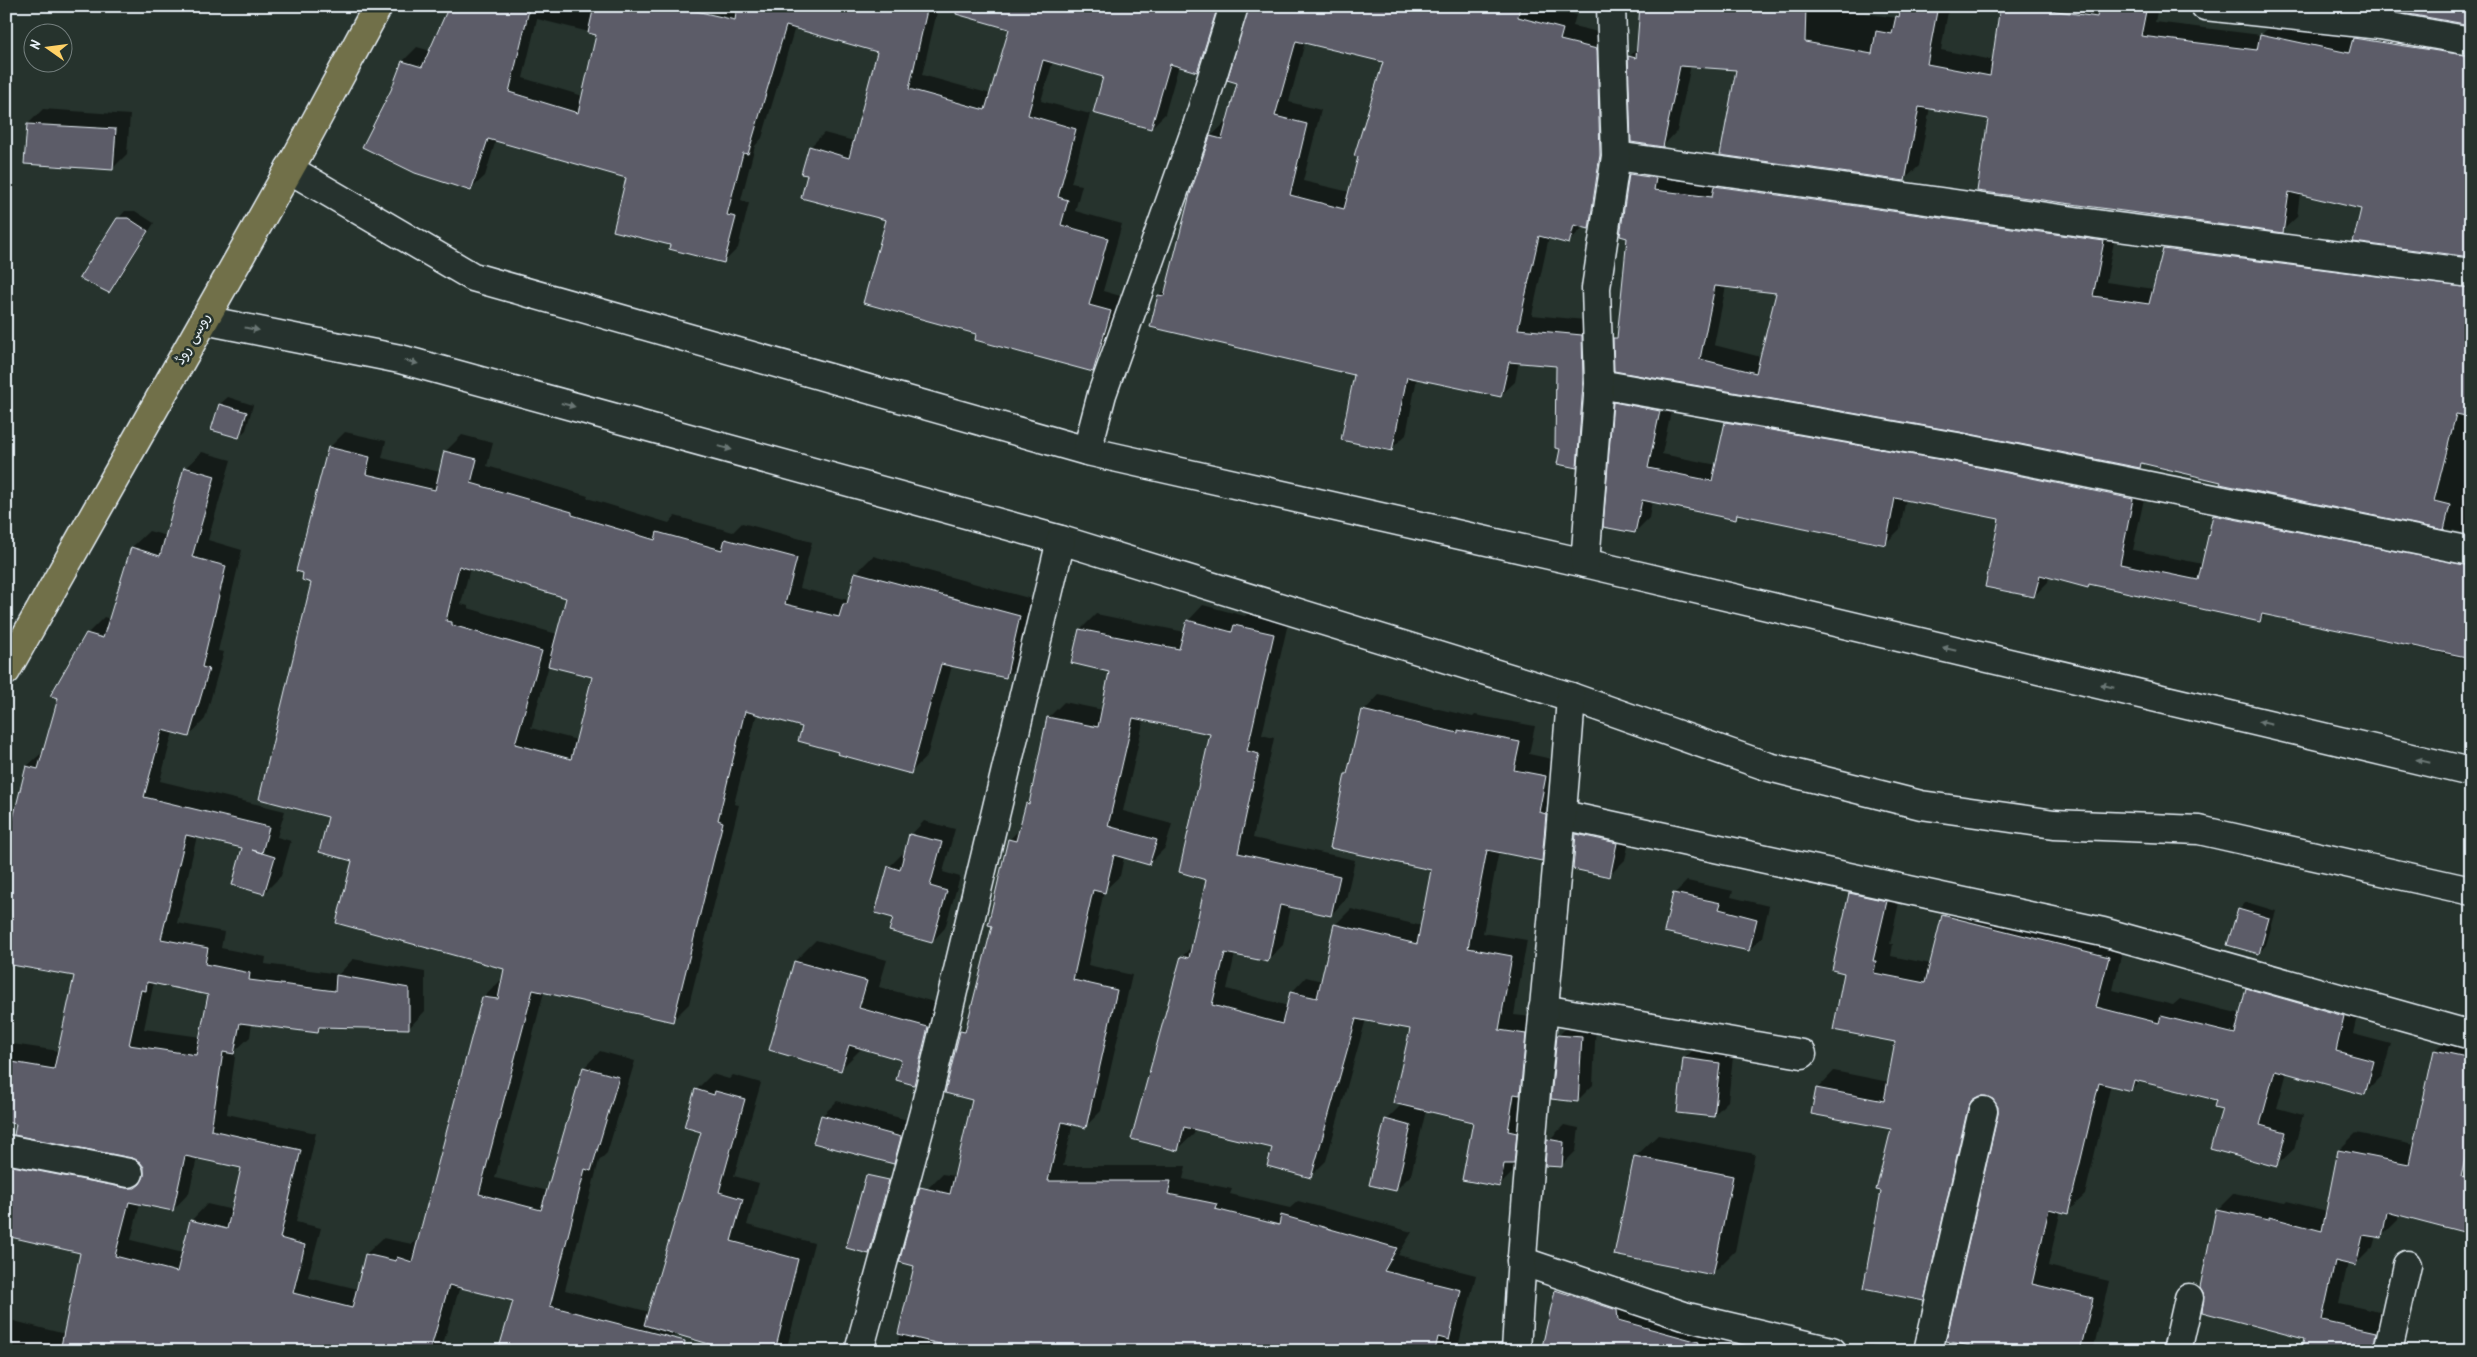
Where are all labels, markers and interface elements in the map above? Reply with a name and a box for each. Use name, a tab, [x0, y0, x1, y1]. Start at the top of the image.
north arrow	[22, 22, 72, 72]
text: N	[25, 38, 48, 52]
street label: روسی روڈ	[169, 309, 217, 369]
one-way arrow	[244, 326, 260, 334]
one-way arrow	[404, 358, 419, 366]
one-way arrow	[560, 401, 575, 409]
one-way arrow	[717, 444, 732, 452]
one-way arrow	[1941, 645, 1956, 653]
one-way arrow	[2100, 682, 2115, 690]
one-way arrow	[2258, 719, 2273, 727]
one-way arrow	[2416, 757, 2431, 765]

